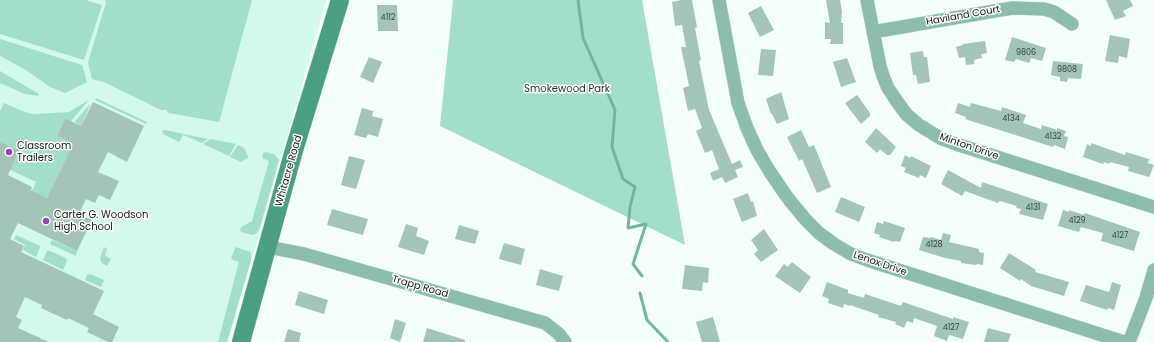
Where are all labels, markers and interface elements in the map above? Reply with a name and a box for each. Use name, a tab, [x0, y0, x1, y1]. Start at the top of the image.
street label: Haviland Court	[925, 4, 1001, 28]
house number: 4112	[381, 13, 395, 23]
house number: 9806	[1016, 48, 1036, 58]
house number: 9808	[1057, 65, 1077, 75]
park label: Smokewood Park	[524, 83, 610, 95]
house number: 4134	[1002, 114, 1020, 124]
street label: Minton Drive	[938, 131, 1000, 163]
house number: 4132	[1045, 132, 1061, 142]
street label: Whitacre Road	[273, 134, 305, 208]
place label: Classroom Trailers	[17, 140, 71, 164]
marker: Classroom Trailers	[4, 147, 14, 157]
house number: 4131	[1026, 203, 1040, 213]
place label: Carter G. Woodson High School	[54, 209, 148, 232]
marker: Carter G. Woodson High School	[41, 216, 51, 226]
house number: 4129	[1068, 216, 1086, 226]
house number: 4127	[1112, 231, 1128, 241]
house number: 4128	[925, 240, 943, 250]
street label: Lenox Drive	[852, 249, 908, 279]
street label: Trapp Road	[390, 273, 450, 301]
house number: 4127	[943, 323, 959, 333]

